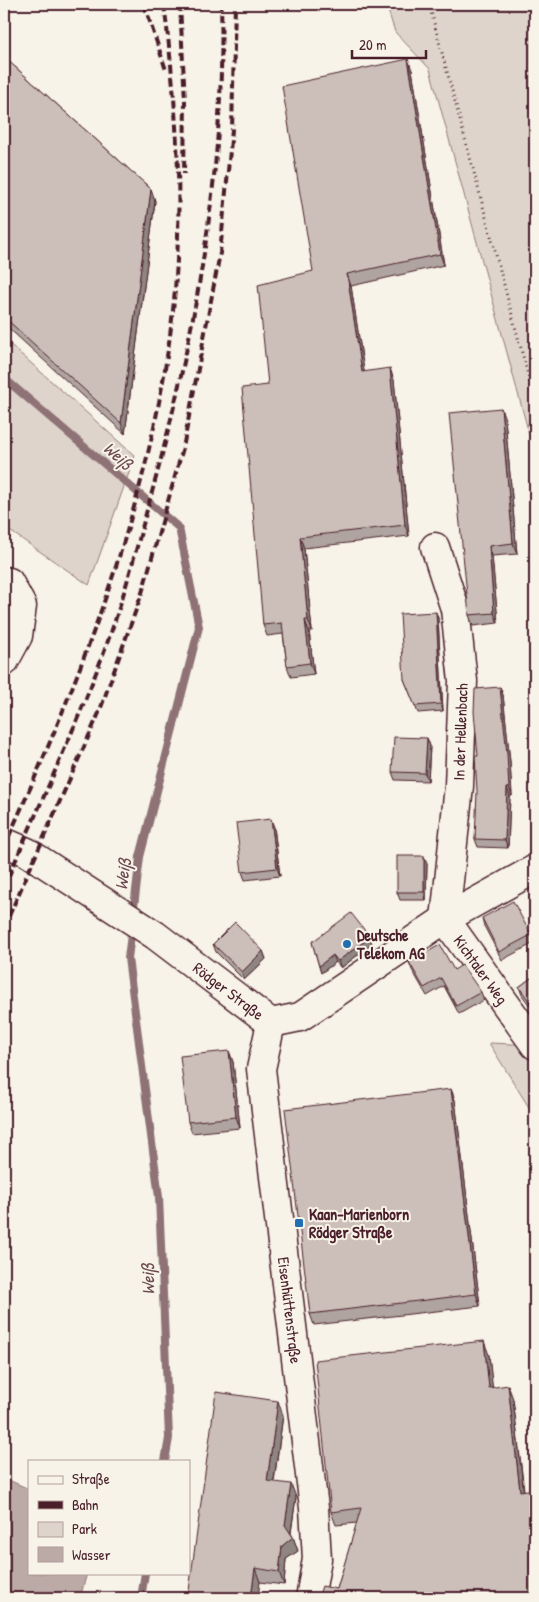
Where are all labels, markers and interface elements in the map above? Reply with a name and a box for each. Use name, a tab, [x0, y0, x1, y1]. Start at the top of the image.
scale bar	[352, 28, 425, 60]
text: 20 m	[359, 34, 386, 55]
water label: Weiß	[98, 436, 139, 476]
street label: In der Hellenbach	[447, 683, 473, 781]
water label: Weiß	[108, 856, 137, 891]
place label: Deutsche Telekom AG	[356, 924, 425, 964]
street label: Kichtaler Weg	[449, 930, 513, 1009]
marker: Deutsche Telekom AG	[341, 938, 353, 950]
street label: Rödger Straße	[189, 957, 269, 1025]
place label: Kaan-Marienborn Rödger Straße	[309, 1203, 409, 1244]
marker: Kaan-Marienborn Rödger Straße	[293, 1217, 305, 1229]
street label: Eisenhüttenstraße	[273, 1256, 308, 1365]
water label: Weiß	[134, 1262, 161, 1295]
legend	[28, 1460, 190, 1574]
text: Straße	[72, 1468, 110, 1489]
text: Bahn	[72, 1494, 99, 1515]
text: Park	[72, 1518, 97, 1539]
text: Wasser	[72, 1544, 111, 1565]

